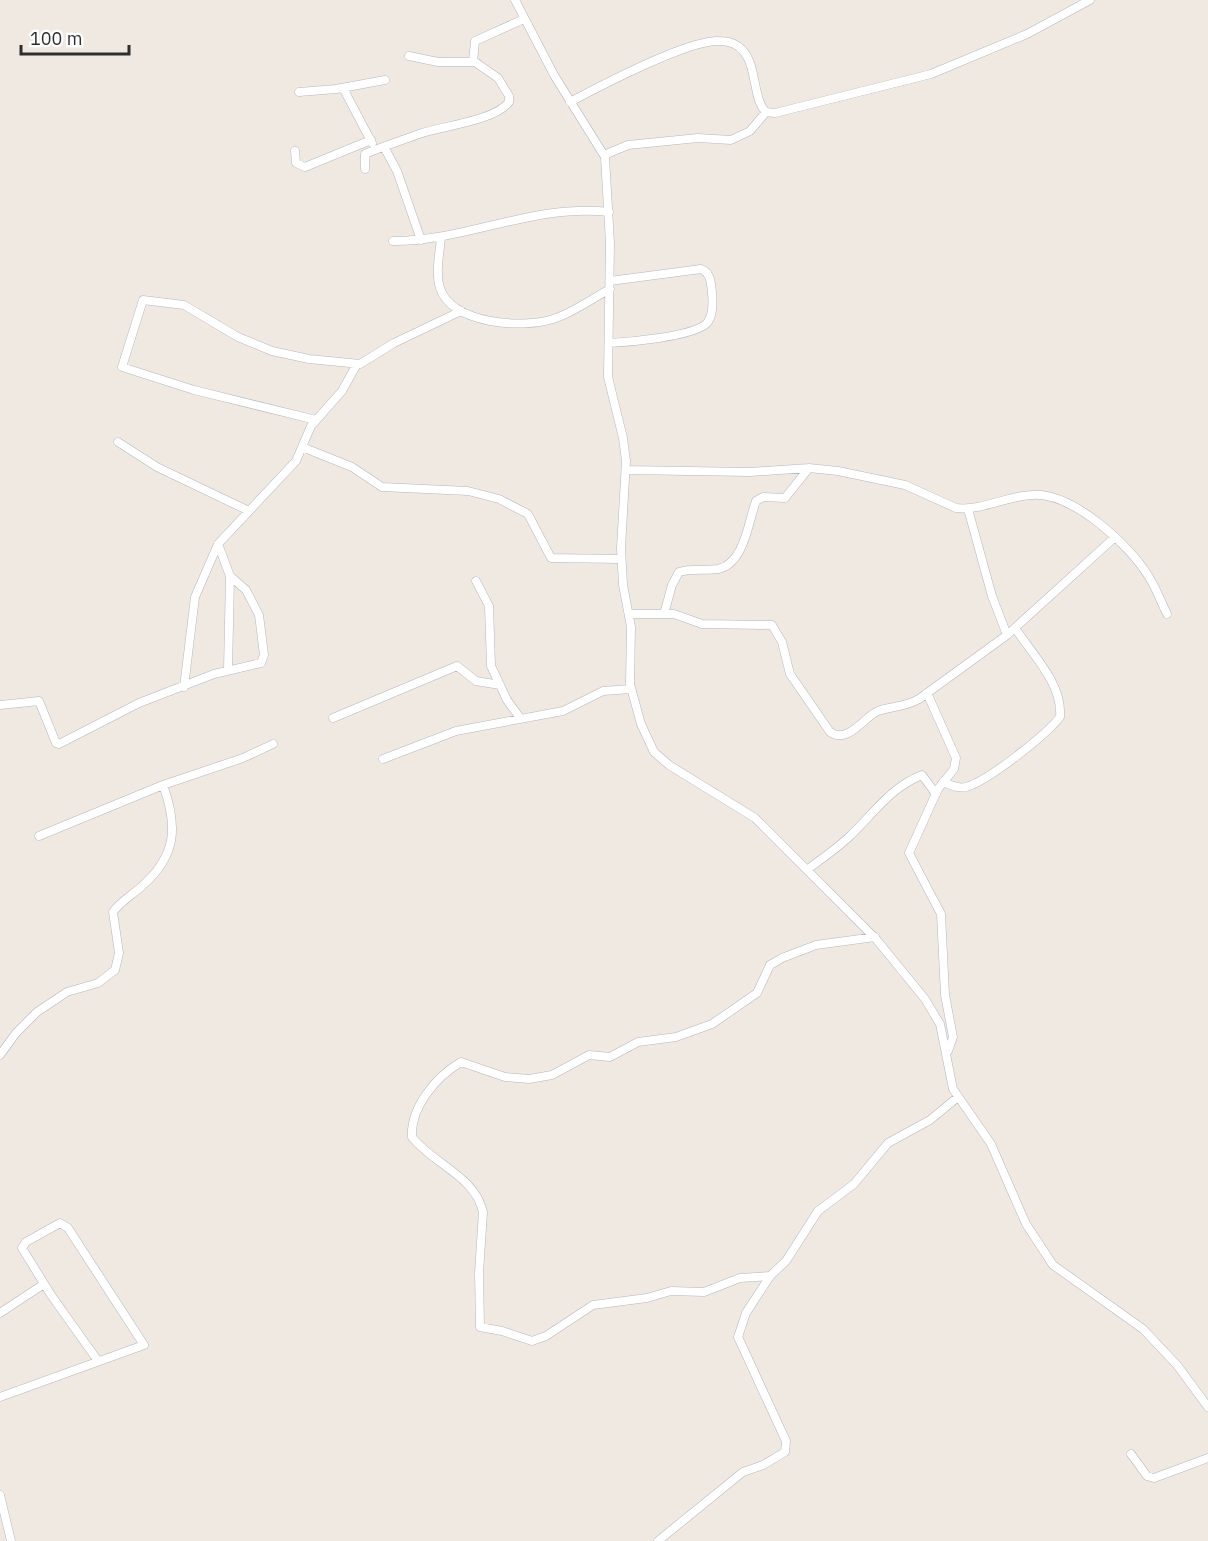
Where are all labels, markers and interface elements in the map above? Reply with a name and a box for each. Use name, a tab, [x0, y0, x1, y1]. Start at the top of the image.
scale bar	[21, 18, 129, 56]
text: 100 m	[30, 27, 82, 50]

